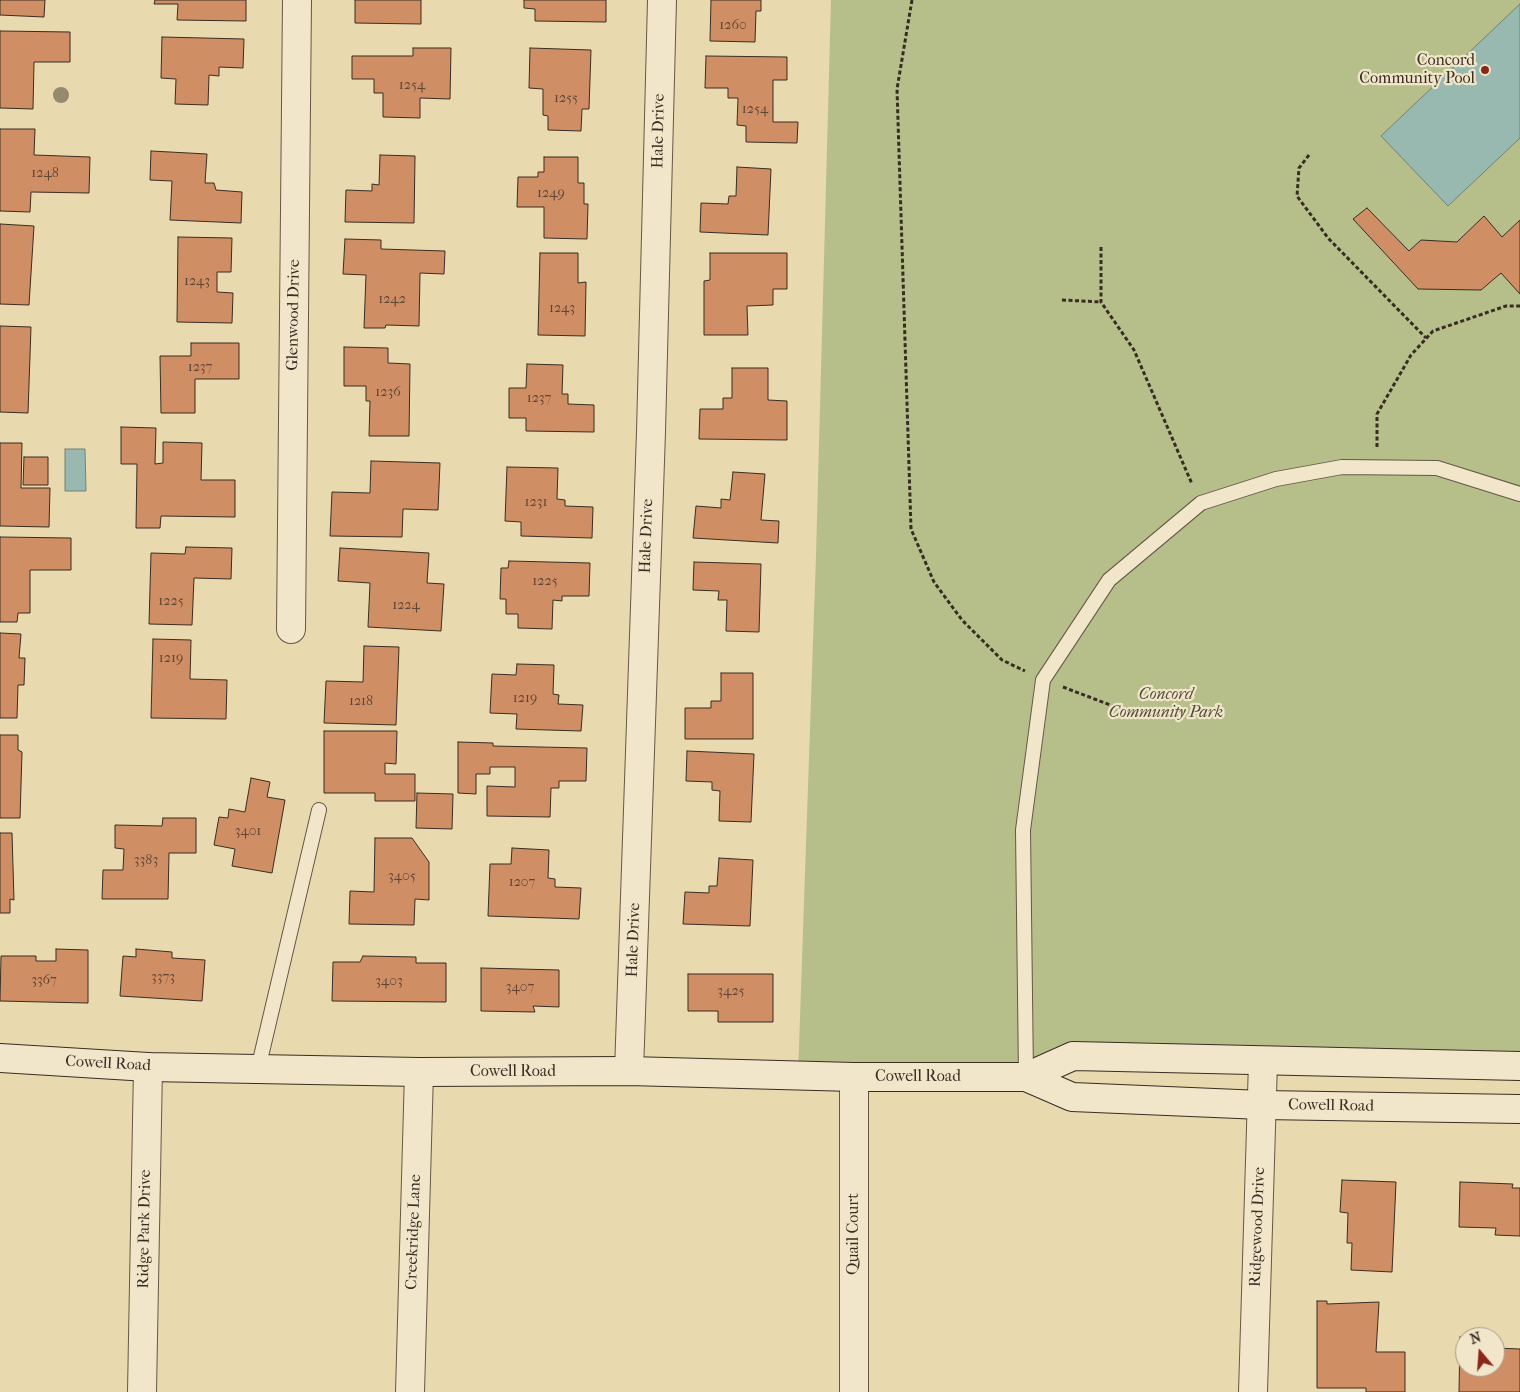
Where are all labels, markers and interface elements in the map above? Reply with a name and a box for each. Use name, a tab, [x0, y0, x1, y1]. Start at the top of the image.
house number: 1260	[719, 18, 747, 34]
place label: Concord Community Pool	[1359, 51, 1475, 89]
marker: Concord Community Pool	[1479, 64, 1491, 76]
house number: 1254	[399, 78, 425, 94]
house number: 1255	[554, 91, 578, 107]
street label: Hale Drive	[649, 93, 669, 169]
house number: 1254	[742, 102, 768, 118]
house number: 1248	[31, 166, 59, 182]
house number: 1249	[537, 186, 565, 202]
street label: Glenwood Drive	[283, 259, 305, 371]
house number: 1243	[184, 274, 210, 290]
house number: 1242	[378, 292, 406, 308]
house number: 1243	[549, 301, 575, 317]
house number: 1237	[188, 360, 212, 376]
house number: 1236	[375, 385, 401, 401]
house number: 1237	[527, 391, 551, 407]
house number: 1231	[525, 495, 547, 511]
street label: Hale Drive	[636, 498, 658, 574]
house number: 1225	[532, 574, 558, 590]
house number: 1225	[158, 594, 184, 610]
house number: 1224	[392, 598, 420, 614]
house number: 1219	[159, 651, 183, 667]
park label: Concord Community Park	[1109, 685, 1223, 723]
house number: 1219	[513, 691, 537, 707]
house number: 1218	[349, 694, 373, 710]
house number: 3401	[235, 824, 261, 840]
house number: 3383	[134, 853, 158, 869]
house number: 3405	[388, 869, 416, 885]
house number: 1207	[509, 875, 535, 891]
street label: Hale Drive	[623, 902, 645, 978]
house number: 3373	[151, 970, 175, 986]
house number: 3367	[31, 973, 57, 989]
house number: 3403	[375, 974, 403, 990]
house number: 3407	[506, 980, 534, 996]
house number: 3425	[717, 984, 745, 1000]
street label: Cowell Road	[65, 1052, 151, 1076]
street label: Cowell Road	[470, 1062, 556, 1082]
street label: Cowell Road	[875, 1067, 961, 1087]
street label: Cowell Road	[1288, 1096, 1374, 1116]
street label: Ridgewood Drive	[1246, 1167, 1270, 1287]
street label: Ridge Park Drive	[134, 1169, 156, 1289]
street label: Creekridge Lane	[402, 1174, 426, 1290]
street label: Quail Court	[844, 1193, 864, 1275]
north arrow	[1455, 1327, 1505, 1377]
text: N	[1468, 1328, 1483, 1348]

